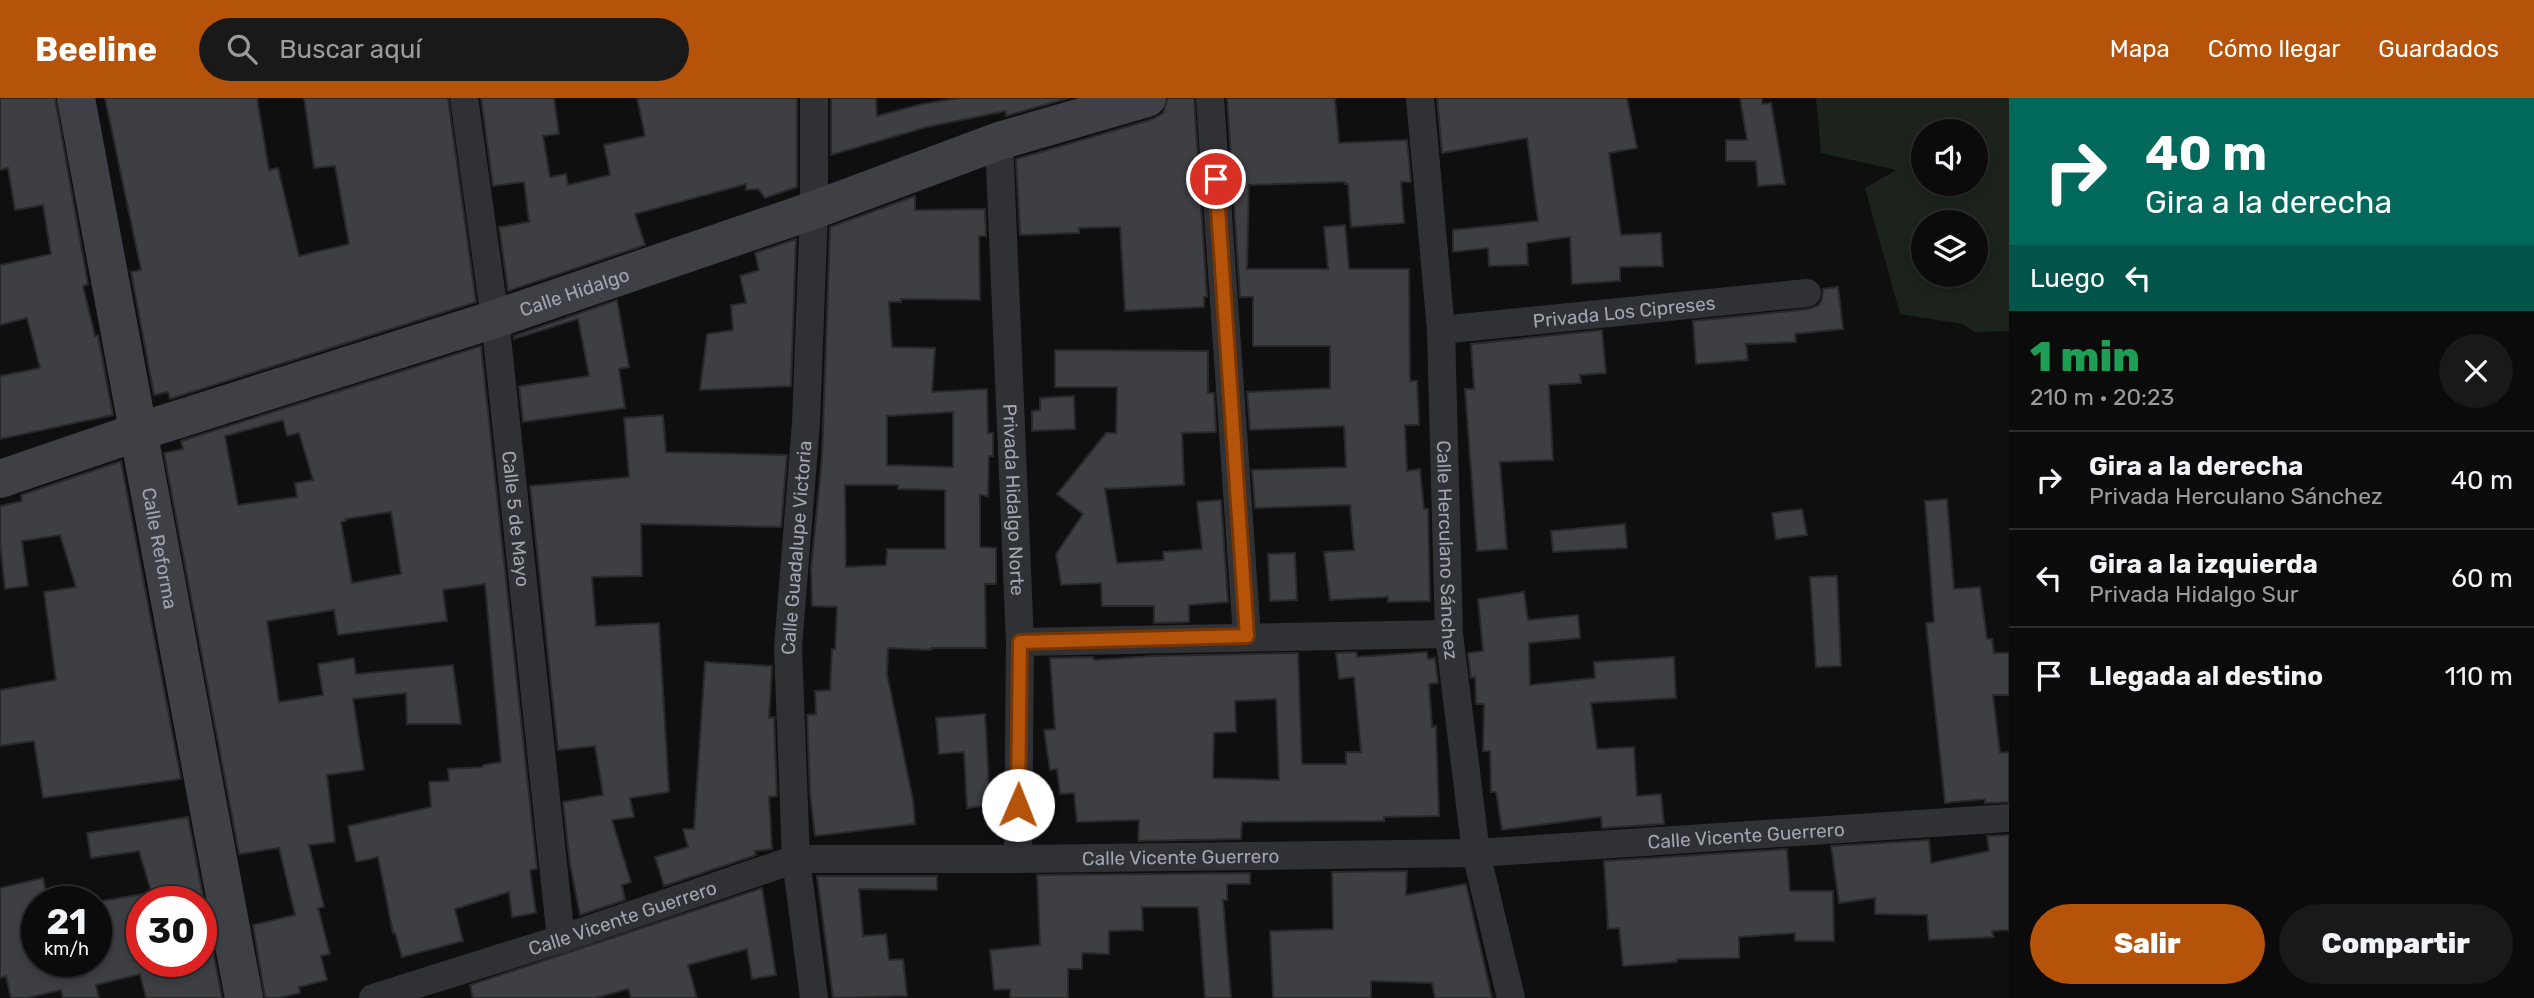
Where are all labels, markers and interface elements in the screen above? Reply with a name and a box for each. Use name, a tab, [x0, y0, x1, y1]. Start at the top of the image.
search box	[199, 18, 689, 81]
text: Beeline	[35, 30, 157, 69]
icon: search	[223, 30, 261, 68]
text: Buscar aquí	[279, 34, 422, 65]
text: Mapa	[2110, 35, 2170, 63]
text: Cómo llegar	[2208, 35, 2340, 63]
text: Guardados	[2378, 35, 2499, 63]
map controls	[1911, 119, 1988, 287]
button: sound	[1911, 119, 1988, 196]
text: 40 m	[2145, 124, 2267, 182]
icon: right	[2030, 126, 2121, 217]
pin	[1186, 149, 1246, 209]
icon: arrive	[1197, 160, 1235, 198]
text: Gira a la derecha	[2145, 183, 2392, 221]
button: layers	[1911, 210, 1988, 287]
icon: left	[2119, 259, 2157, 297]
street label: Calle Hidalgo	[516, 263, 632, 322]
text: Luego	[2030, 263, 2105, 294]
street label: Privada Los Cipreses	[1532, 291, 1716, 333]
text: 1 min	[2030, 332, 2140, 382]
button: close	[2439, 334, 2513, 408]
text: 210 m · 20:23	[2030, 383, 2174, 411]
street label: Privada Hidalgo Norte	[998, 403, 1029, 596]
street label: Calle Guadalupe Victoria	[777, 440, 817, 655]
street label: Calle Herculano Sánchez	[1432, 440, 1463, 661]
street label: Calle 5 de Mayo	[497, 450, 534, 588]
text: Gira a la derecha	[2089, 451, 2303, 482]
icon: right	[2030, 461, 2068, 499]
text: 40 m	[2451, 465, 2513, 496]
text: Privada Herculano Sánchez	[2089, 482, 2383, 510]
street label: Calle Reforma	[137, 486, 182, 611]
text: Gira a la izquierda	[2089, 549, 2318, 580]
icon: left	[2030, 559, 2068, 597]
text: 60 m	[2451, 563, 2513, 594]
text: Privada Hidalgo Sur	[2089, 580, 2298, 608]
icon: arrive	[2030, 657, 2068, 695]
text: Llegada al destino	[2089, 661, 2323, 692]
text: 110 m	[2445, 661, 2513, 692]
position arrow	[981, 768, 1055, 842]
street label: Calle Vicente Guerrero	[1647, 818, 1845, 854]
street label: Calle Vicente Guerrero	[1082, 845, 1280, 870]
street label: Calle Vicente Guerrero	[526, 876, 720, 961]
speed limit sign: 30	[126, 886, 217, 977]
text: 21	[46, 901, 87, 943]
button: Salir	[2030, 904, 2265, 984]
button: Compartir	[2279, 904, 2513, 984]
text: km/h	[44, 938, 89, 960]

